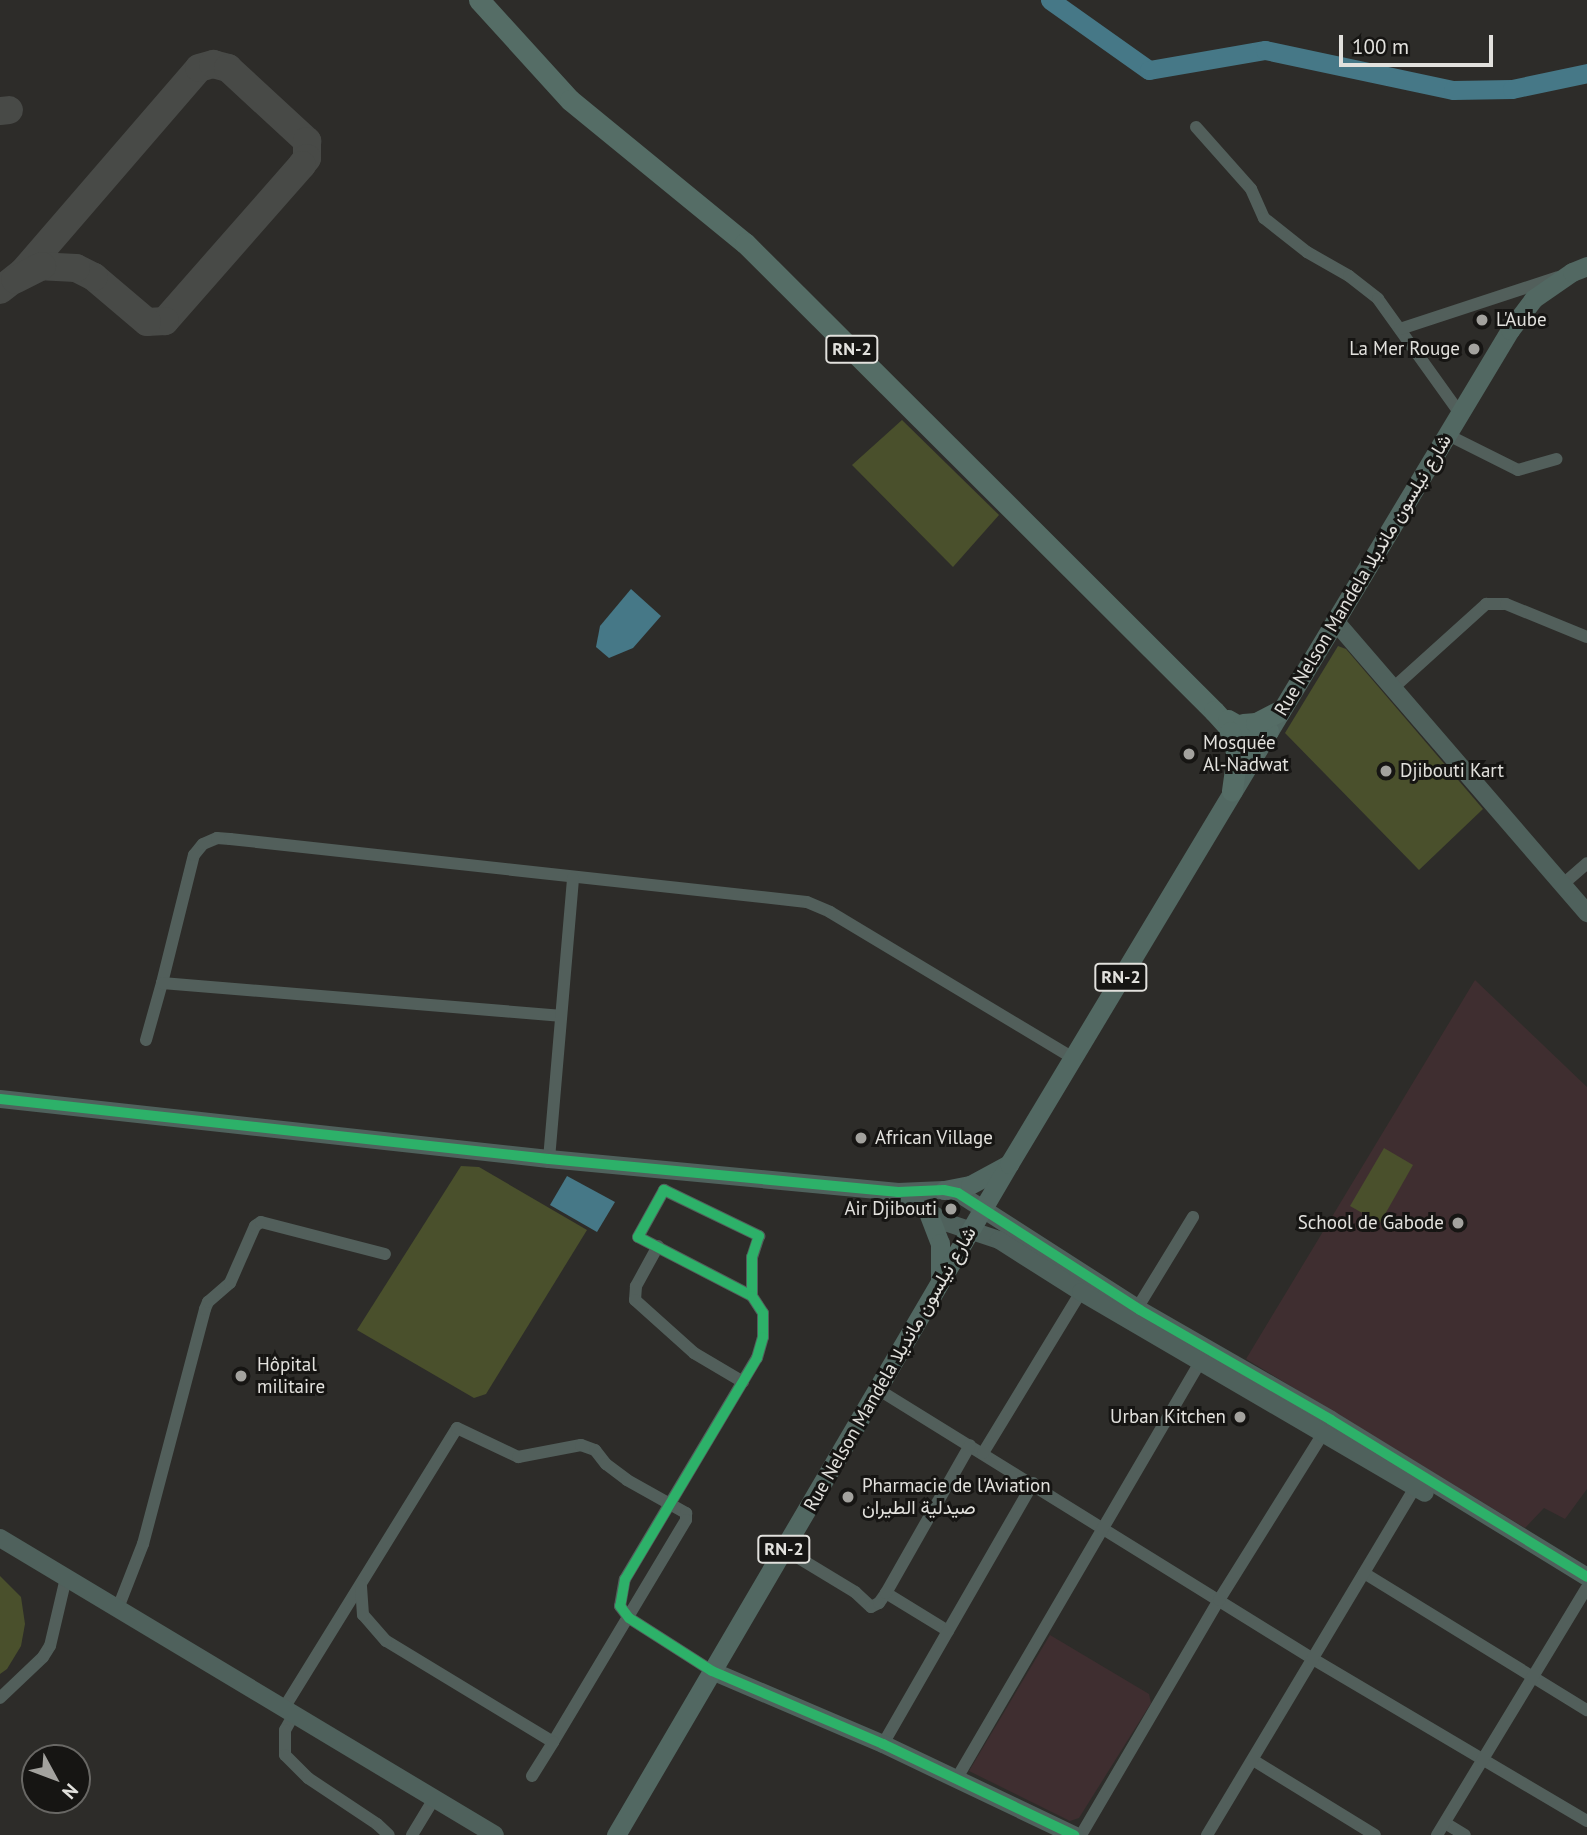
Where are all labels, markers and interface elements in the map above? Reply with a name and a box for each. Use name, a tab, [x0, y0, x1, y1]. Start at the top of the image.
scale bar	[1342, 21, 1496, 65]
text: 100 m	[1352, 33, 1409, 60]
place label: L'Aube	[1496, 309, 1547, 331]
marker: L'Aube	[1474, 312, 1490, 328]
road number: RN-2	[824, 334, 880, 363]
place label: La Mer Rouge	[1349, 338, 1460, 360]
marker: La Mer Rouge	[1466, 341, 1482, 357]
street label: Rue Nelson Mandela شارع نيلسون مانديلا	[1270, 430, 1456, 720]
place label: Mosquée Al-Nadwat	[1203, 732, 1289, 776]
marker: Mosquée Al-Nadwat	[1181, 746, 1197, 762]
place label: Djibouti Kart	[1400, 760, 1504, 782]
marker: Djibouti Kart	[1378, 763, 1394, 779]
road number: RN-2	[1093, 962, 1149, 992]
place label: African Village	[875, 1127, 993, 1149]
marker: African Village	[853, 1130, 869, 1146]
place label: Air Djibouti	[844, 1198, 937, 1220]
marker: Air Djibouti	[943, 1201, 959, 1217]
place label: School de Gabode	[1298, 1212, 1444, 1234]
marker: School de Gabode	[1450, 1215, 1466, 1231]
street label: Rue Nelson Mandela شارع نيلسون مانديلا	[799, 1223, 981, 1515]
place label: Hôpital militaire	[257, 1354, 325, 1398]
marker: Hôpital militaire	[231, 1366, 251, 1386]
place label: Urban Kitchen	[1110, 1406, 1226, 1428]
marker: Urban Kitchen	[1232, 1409, 1248, 1425]
place label: Pharmacie de l'Aviation صيدلية الطيران	[862, 1475, 1051, 1519]
marker: Pharmacie de l'Aviation صيدلية الطيران	[840, 1489, 856, 1505]
road number: RN-2	[756, 1534, 812, 1564]
north arrow	[21, 1744, 91, 1814]
text: N	[57, 1779, 83, 1804]

